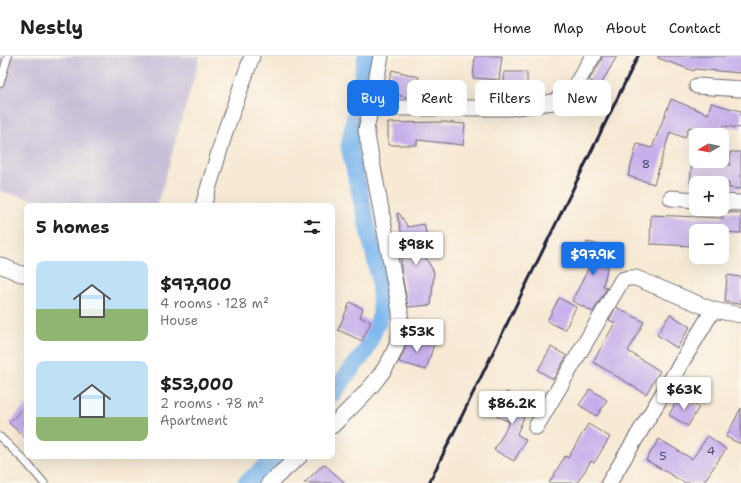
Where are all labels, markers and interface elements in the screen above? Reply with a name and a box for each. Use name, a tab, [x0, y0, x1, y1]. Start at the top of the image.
text: Nestly	[20, 15, 83, 40]
text: Home	[493, 19, 532, 37]
text: Map	[554, 19, 584, 37]
text: About	[606, 19, 647, 37]
text: Contact	[669, 19, 721, 37]
chip: Buy	[347, 80, 399, 116]
chip: Rent	[407, 80, 467, 116]
chip: Filters	[475, 80, 545, 116]
chip: New	[553, 80, 611, 116]
north arrow	[689, 128, 729, 168]
map controls	[689, 128, 729, 264]
house number: 8	[642, 156, 650, 172]
button: +	[689, 176, 729, 216]
text: 5 homes	[36, 216, 109, 238]
icon: filters	[301, 216, 323, 238]
button: −	[689, 224, 729, 264]
pin: $98K	[392, 232, 440, 266]
text: $98K	[398, 236, 434, 253]
pin: $97.9K	[560, 242, 626, 276]
text: $97.9K	[570, 246, 616, 263]
text: $97,900	[160, 273, 231, 295]
icon: home	[68, 277, 116, 325]
text: 4 rooms · 128 m²	[160, 295, 269, 312]
text: House	[160, 312, 198, 329]
pin: $53K	[393, 319, 441, 353]
text: $53K	[400, 323, 434, 340]
text: $53,000	[160, 373, 233, 395]
icon: home	[68, 377, 116, 425]
pin: $63K	[660, 377, 708, 411]
text: $63K	[666, 381, 702, 398]
pin: $86.2K	[479, 391, 545, 425]
text: 2 rooms · 78 m²	[160, 395, 264, 412]
text: $86.2K	[488, 395, 536, 412]
text: Apartment	[160, 412, 228, 429]
house number: 4	[707, 443, 715, 459]
house number: 5	[659, 448, 667, 464]

